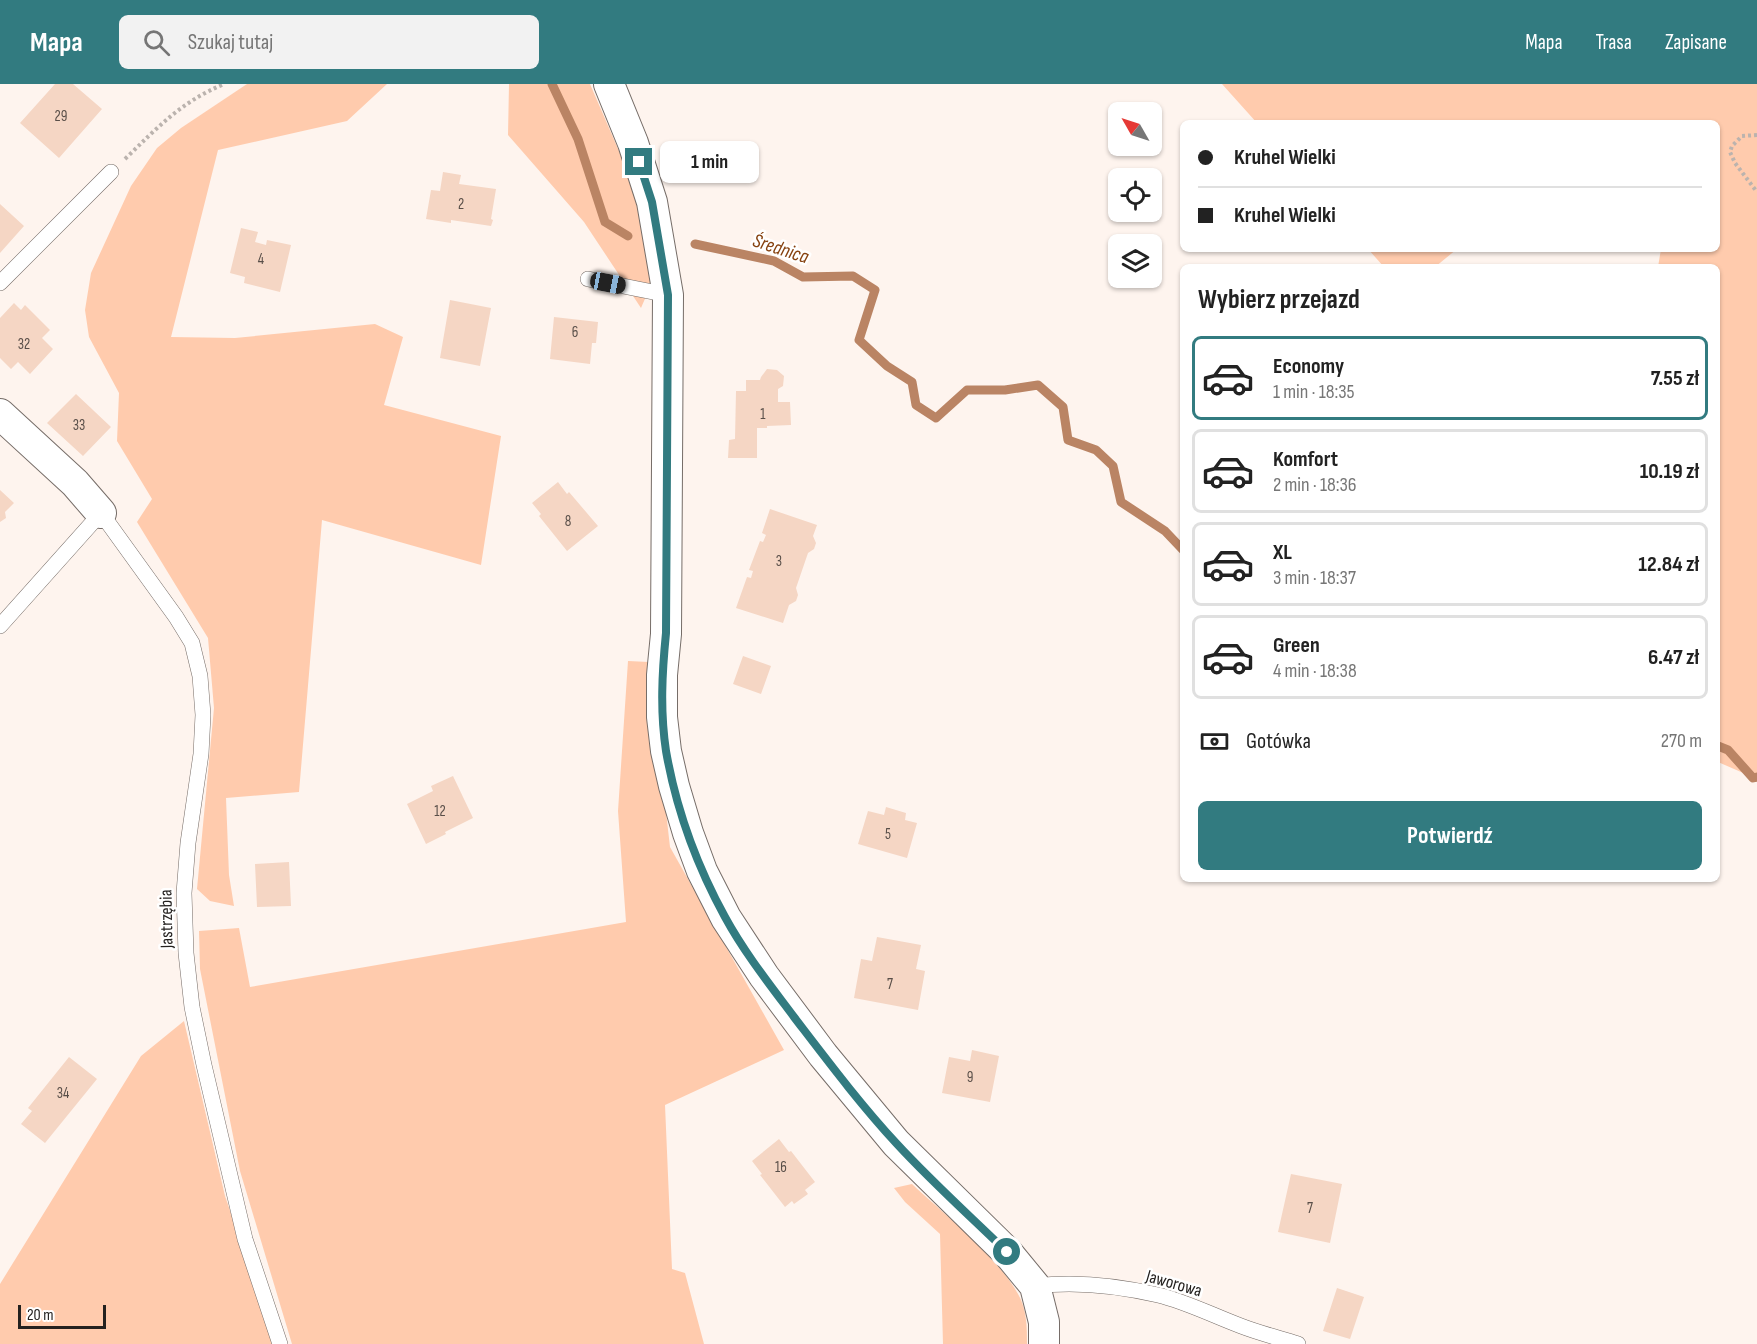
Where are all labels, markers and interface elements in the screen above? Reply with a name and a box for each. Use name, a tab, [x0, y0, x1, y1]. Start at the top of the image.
search box	[119, 15, 539, 69]
text: Mapa	[30, 26, 83, 59]
icon: search	[140, 26, 173, 59]
text: Szukaj tutaj	[188, 29, 273, 56]
text: Mapa	[1525, 30, 1563, 55]
text: Trasa	[1596, 30, 1632, 55]
text: Zapisane	[1665, 30, 1727, 55]
north arrow	[1108, 102, 1162, 156]
map controls	[1108, 102, 1162, 288]
house number: 29	[55, 107, 67, 126]
callout: 1 min	[660, 141, 759, 183]
text: Kruhel Wielki	[1234, 144, 1336, 171]
route end	[625, 148, 652, 175]
text: 1 min	[691, 150, 728, 174]
button: locate	[1108, 168, 1162, 222]
house number: 2	[458, 195, 464, 214]
text: Kruhel Wielki	[1234, 202, 1336, 229]
water label: Średnica	[750, 229, 812, 269]
button: layers	[1108, 234, 1162, 288]
house number: 4	[258, 250, 264, 269]
car	[589, 271, 627, 295]
text: Wybierz przejazd	[1198, 284, 1360, 316]
house number: 6	[572, 323, 578, 342]
house number: 32	[18, 335, 30, 354]
icon: car	[1201, 351, 1255, 405]
text: Economy	[1273, 353, 1344, 380]
text: 7.55 zł	[1651, 365, 1699, 392]
text: 1 min · 18:35	[1273, 380, 1355, 404]
house number: 1	[760, 405, 766, 424]
house number: 33	[73, 416, 85, 435]
icon: car	[1201, 444, 1255, 498]
text: Komfort	[1273, 446, 1338, 473]
text: 10.19 zł	[1640, 458, 1699, 485]
text: 2 min · 18:36	[1273, 473, 1357, 497]
house number: 8	[565, 512, 571, 531]
icon: car	[1201, 537, 1255, 591]
text: XL	[1273, 539, 1292, 566]
text: 12.84 zł	[1638, 551, 1699, 578]
house number: 3	[776, 552, 782, 571]
text: 3 min · 18:37	[1273, 566, 1356, 590]
icon: car	[1201, 630, 1255, 684]
text: Green	[1273, 632, 1320, 659]
text: 6.47 zł	[1648, 644, 1699, 671]
text: 4 min · 18:38	[1273, 659, 1357, 683]
icon: cash	[1198, 725, 1231, 758]
text: Gotówka	[1246, 728, 1311, 755]
text: 270 m	[1661, 729, 1702, 753]
button: Potwierdź	[1198, 801, 1702, 870]
house number: 12	[434, 802, 446, 821]
house number: 5	[885, 825, 891, 844]
street label: Jastrzębia	[155, 889, 178, 950]
house number: 7	[887, 975, 893, 994]
house number: 9	[967, 1068, 973, 1087]
house number: 34	[57, 1084, 69, 1103]
house number: 16	[775, 1158, 787, 1177]
house number: 7	[1307, 1199, 1313, 1218]
route start	[993, 1238, 1020, 1265]
street label: Jaworowa	[1143, 1265, 1204, 1301]
scale bar	[18, 1302, 106, 1330]
text: 20 m	[27, 1306, 54, 1325]

